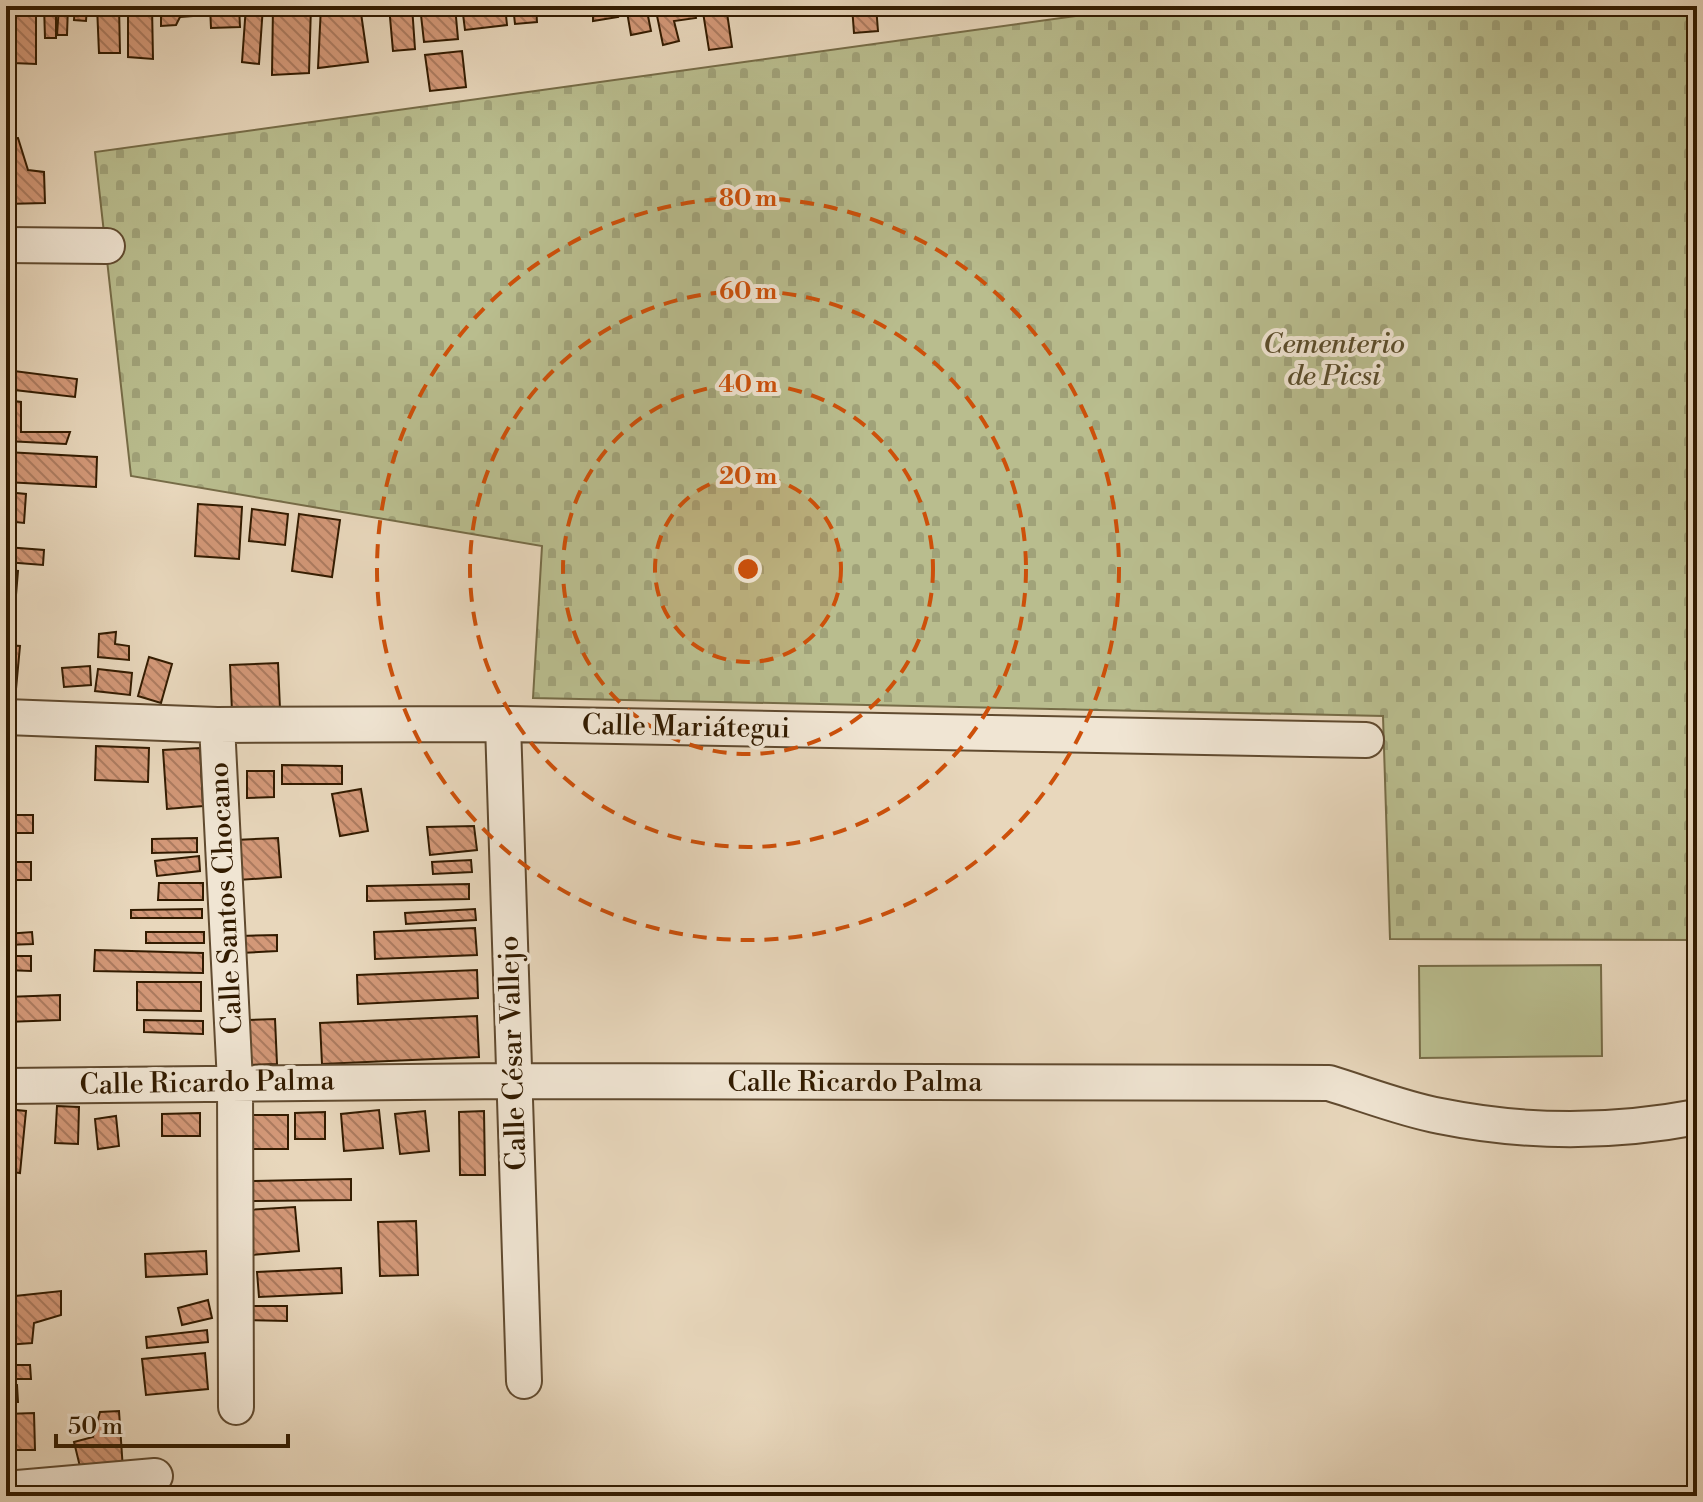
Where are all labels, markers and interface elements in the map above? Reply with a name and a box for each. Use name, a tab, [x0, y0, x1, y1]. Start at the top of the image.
text: 80 m	[719, 184, 777, 214]
text: 60 m	[719, 277, 777, 307]
park label: Cementerio de Picsi	[1263, 327, 1405, 394]
text: 40 m	[718, 370, 778, 400]
text: 20 m	[719, 462, 777, 492]
centre of rings	[734, 555, 762, 583]
street label: Calle Mariátegui	[582, 708, 790, 746]
street label: Calle Santos Chocano	[201, 761, 251, 1035]
street label: Calle César Vallejo	[491, 935, 535, 1171]
street label: Calle Ricardo Palma	[79, 1063, 336, 1103]
street label: Calle Ricardo Palma	[728, 1065, 983, 1100]
scale bar	[56, 1398, 288, 1448]
text: 50 m	[68, 1412, 123, 1442]

